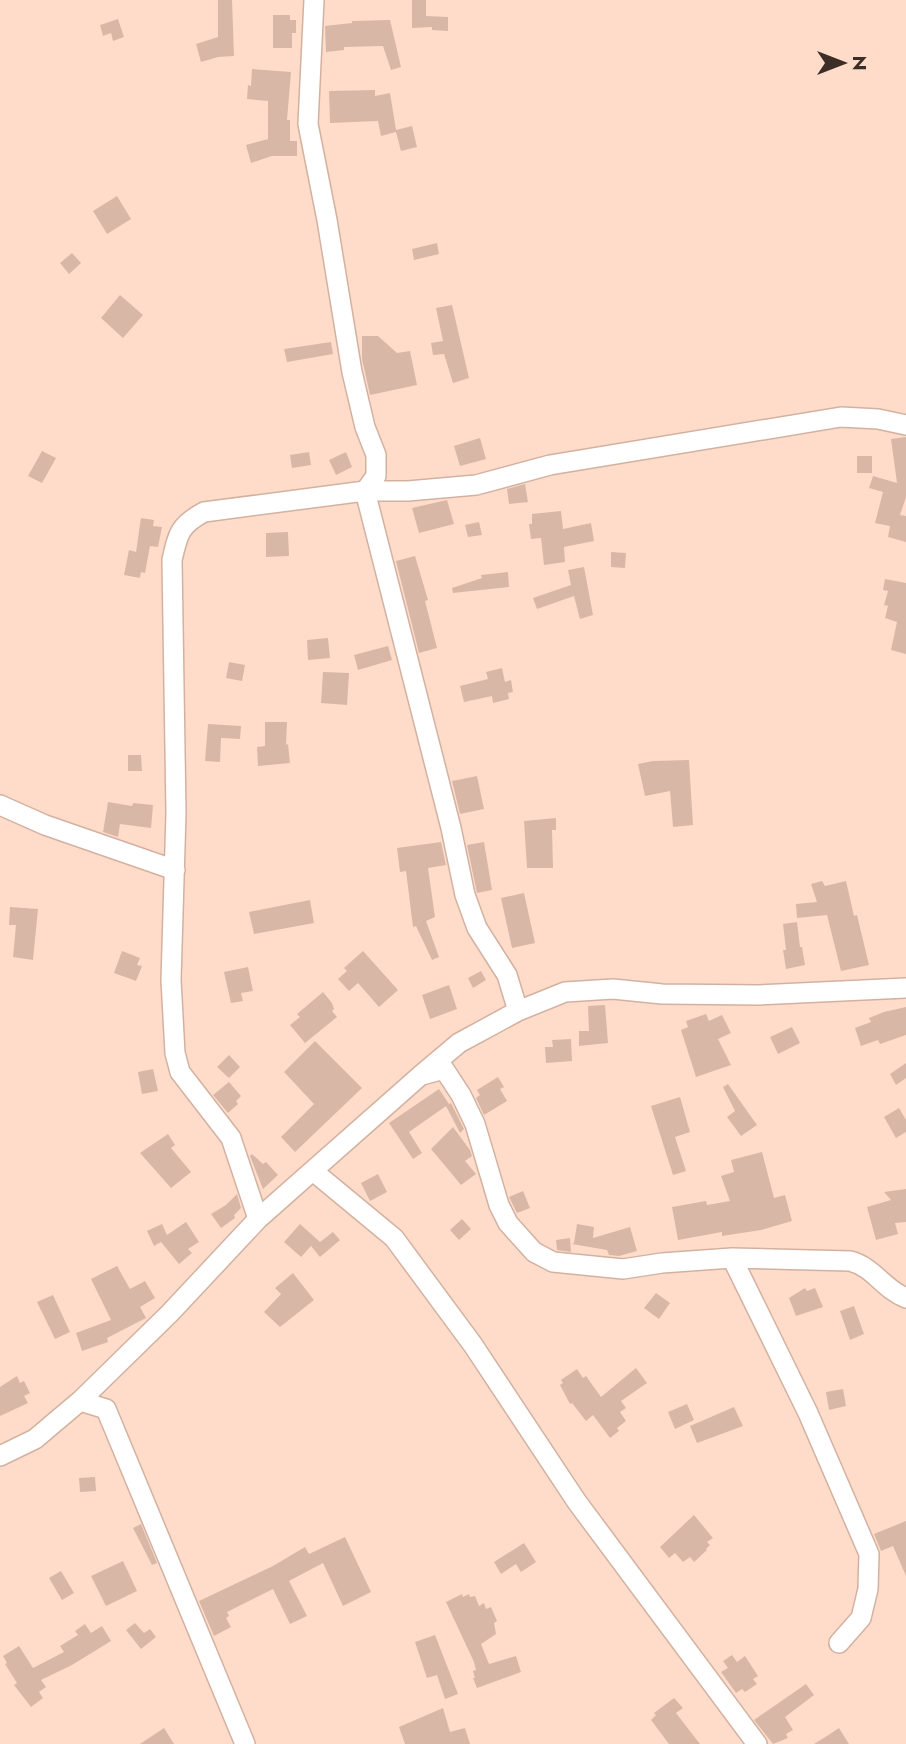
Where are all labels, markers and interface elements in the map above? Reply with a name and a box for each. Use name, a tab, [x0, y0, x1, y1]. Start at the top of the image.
north arrow	[808, 28, 878, 98]
text: N	[846, 55, 873, 71]

